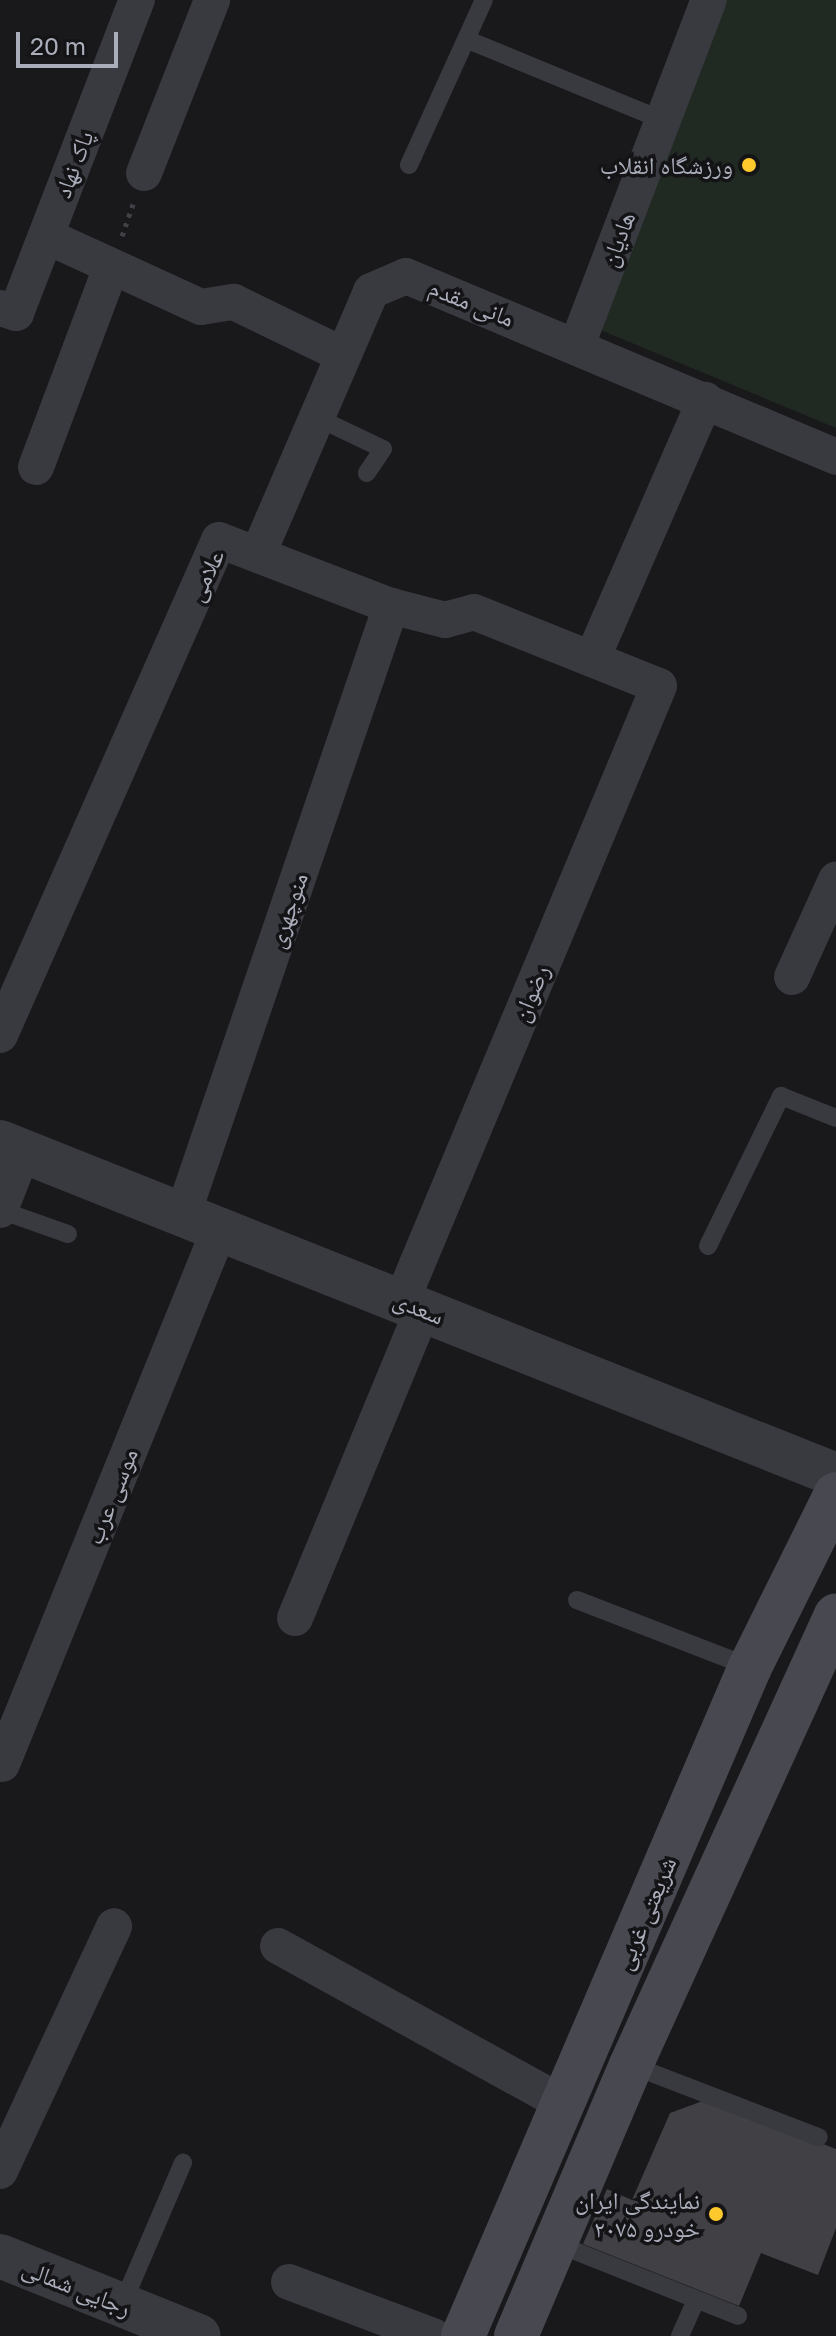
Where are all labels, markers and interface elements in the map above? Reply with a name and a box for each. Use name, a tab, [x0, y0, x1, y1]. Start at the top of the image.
scale bar	[20, 16, 122, 66]
text: 20 m	[30, 31, 86, 60]
street label: پاک نهاد	[47, 126, 99, 202]
place label: ورزشگاه انقلاب	[600, 151, 733, 179]
marker: ورزشگاه انقلاب	[740, 156, 758, 174]
street label: هادیان	[593, 207, 641, 271]
street label: مانی مقدم	[425, 272, 519, 332]
street label: علامی	[180, 544, 230, 606]
street label: منوچهری	[261, 868, 313, 952]
street label: رضوان	[505, 960, 555, 1026]
street label: سعدی	[390, 1284, 448, 1330]
street label: موسی عرب	[79, 1444, 143, 1548]
street label: شریعتی غربی	[608, 1852, 682, 1974]
place label: نمایندگی ایران خودرو ۲۰۷۵	[575, 2186, 700, 2242]
marker: نمایندگی ایران خودرو ۲۰۷۵	[707, 2205, 725, 2223]
street label: رجایی شمالی	[18, 2252, 136, 2322]

